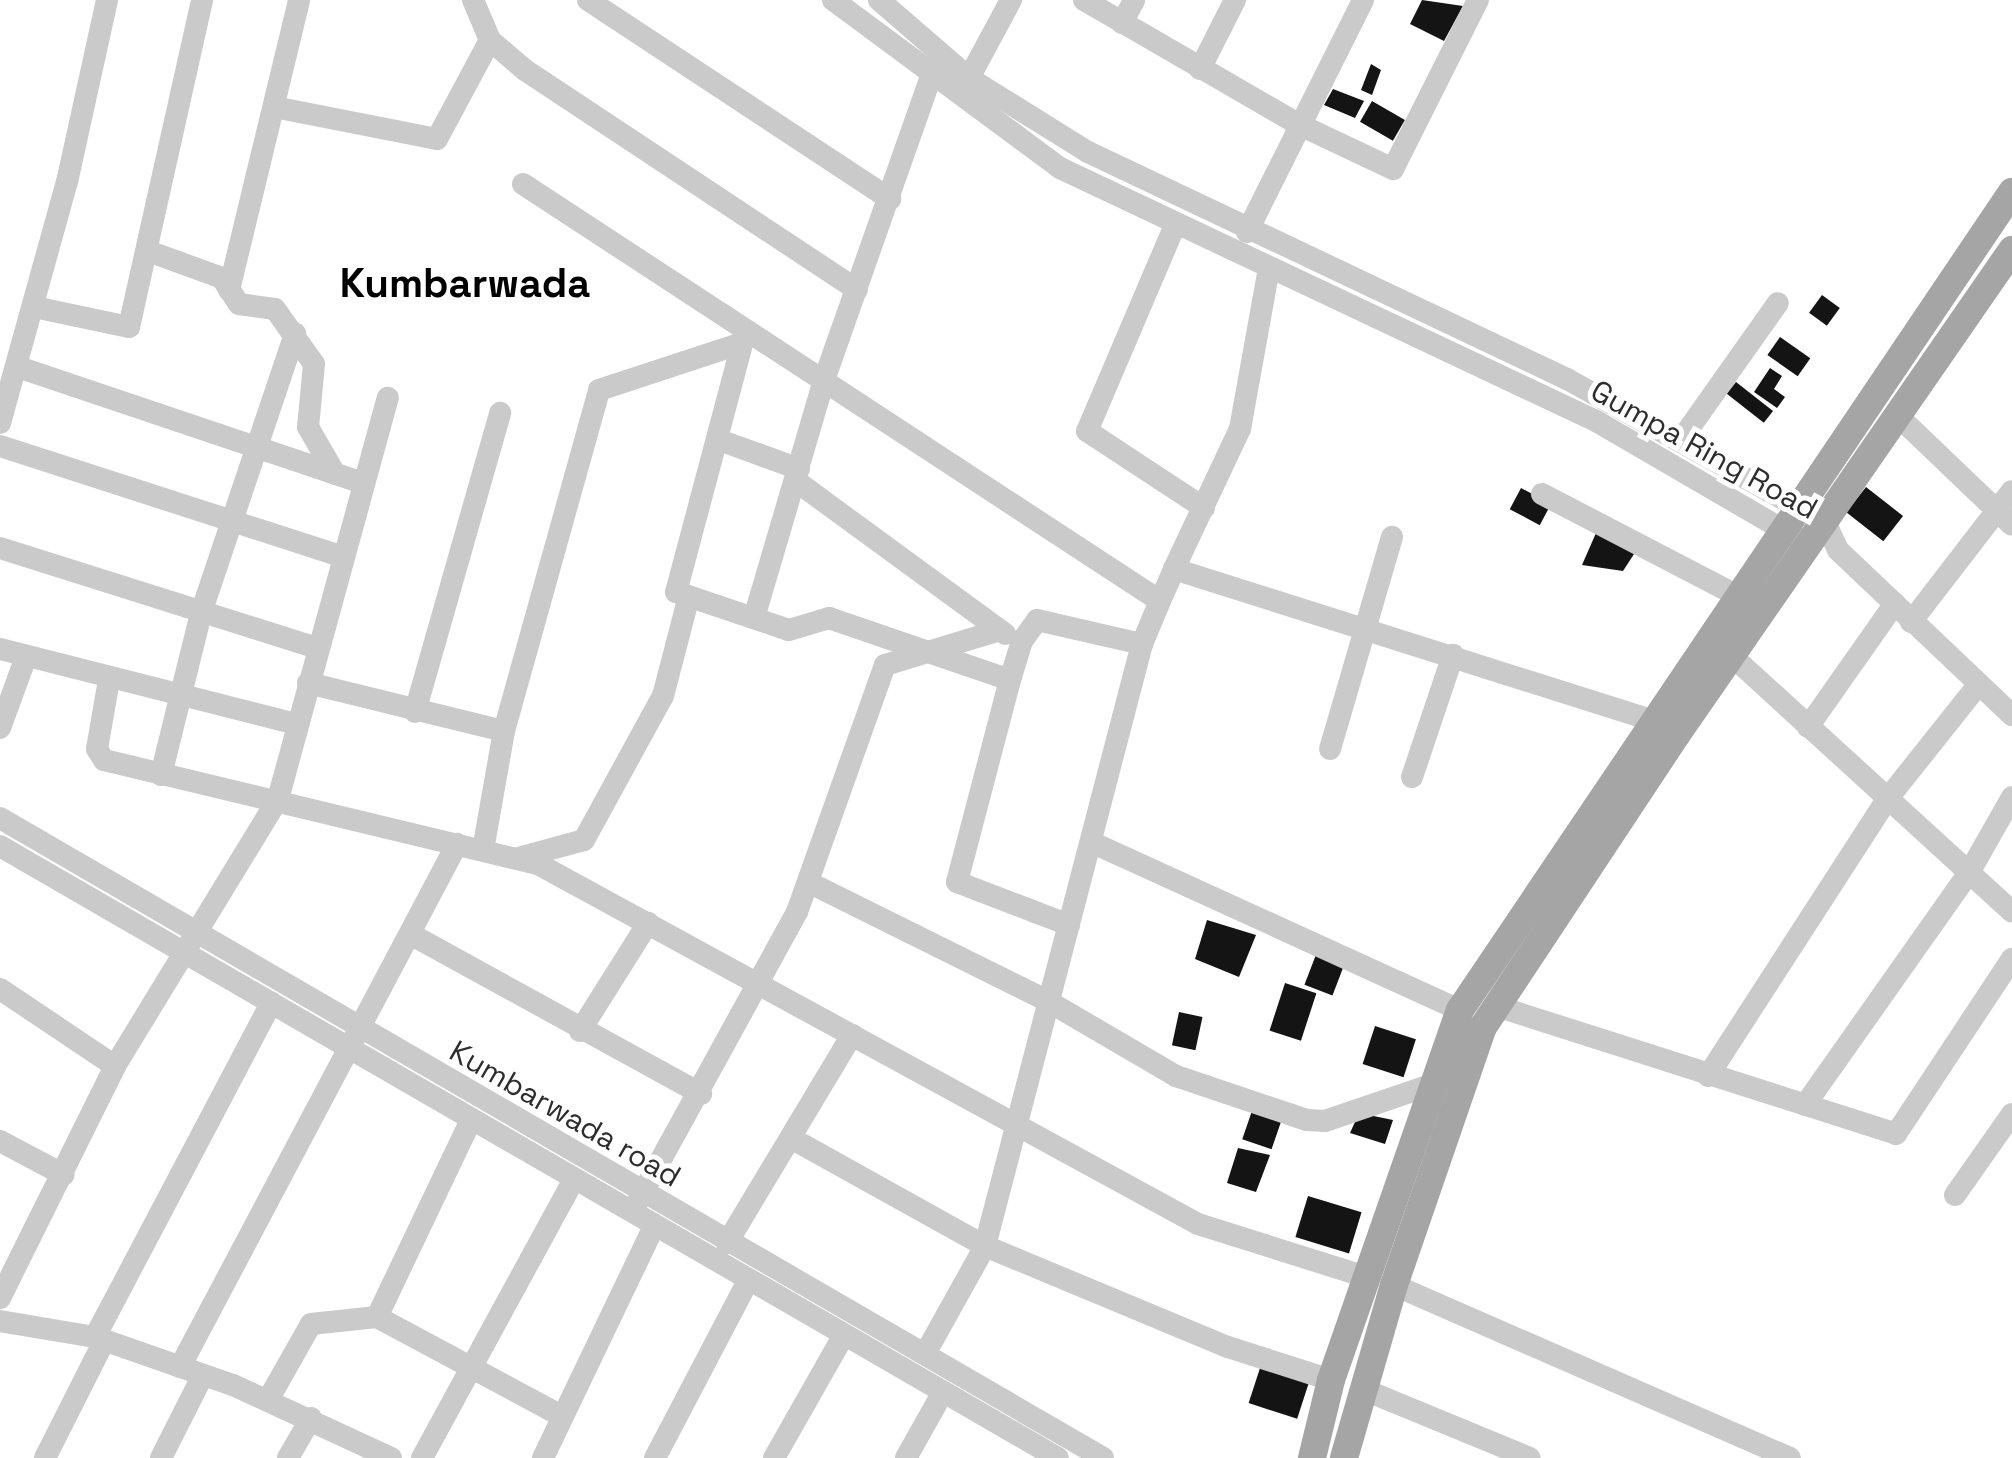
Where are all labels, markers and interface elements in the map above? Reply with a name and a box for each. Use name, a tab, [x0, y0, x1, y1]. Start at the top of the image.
district label: Kumbarwada	[340, 260, 590, 308]
street label: Gumpa Ring Road	[1584, 373, 1824, 527]
street label: Kumbarwada road	[443, 1033, 687, 1195]

